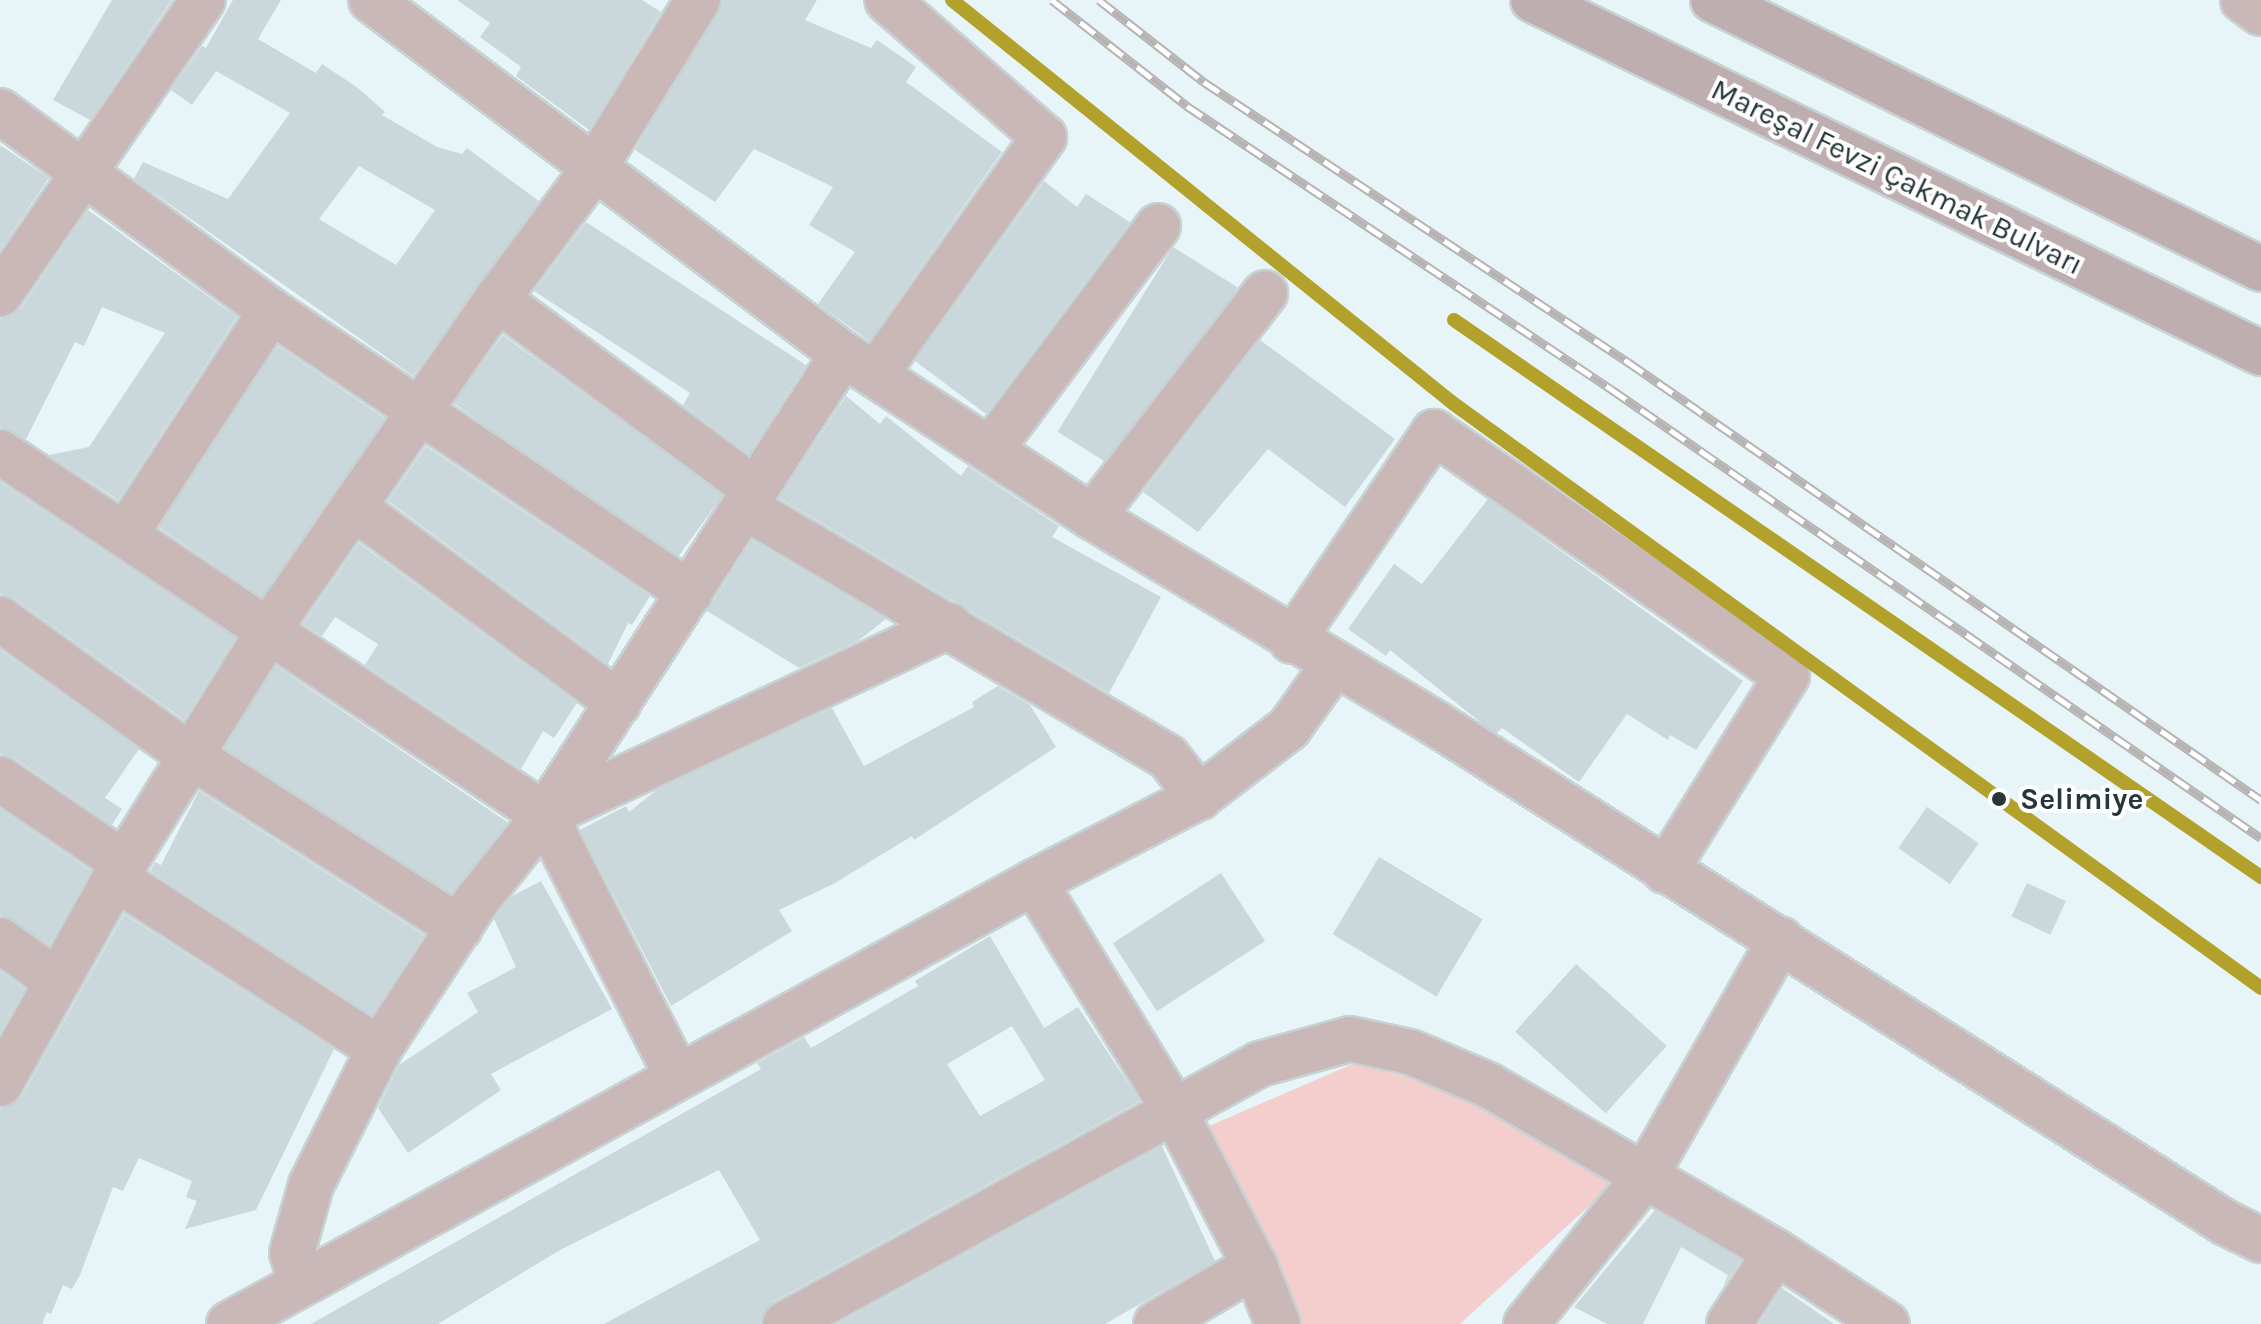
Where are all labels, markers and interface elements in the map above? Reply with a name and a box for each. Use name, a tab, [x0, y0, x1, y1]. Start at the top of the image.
street label: Mareşal Fevzi Çakmak Bulvarı	[1705, 71, 2089, 283]
place label: Selimiye	[2020, 781, 2143, 817]
marker: Selimiye	[1985, 785, 2013, 813]

